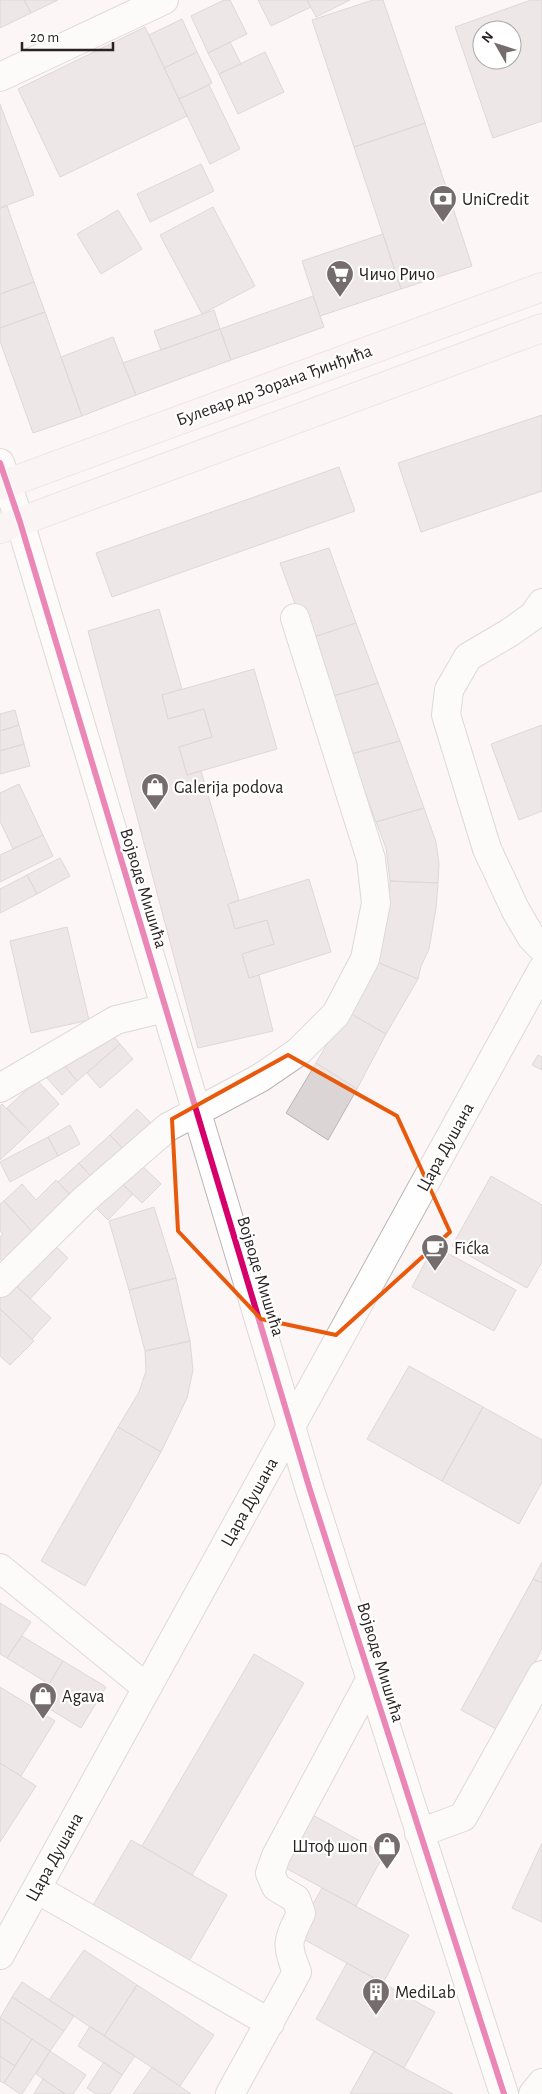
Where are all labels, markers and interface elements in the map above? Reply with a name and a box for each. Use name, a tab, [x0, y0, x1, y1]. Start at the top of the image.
scale bar	[22, 20, 114, 52]
north arrow	[472, 20, 522, 70]
text: N	[479, 29, 496, 46]
text: 20 m	[30, 30, 59, 45]
bank icon: UniCredit	[428, 184, 458, 223]
place label: UniCredit	[462, 191, 529, 209]
supermarket icon: Чичо Ричо	[325, 259, 355, 298]
place label: Чичо Ричо	[359, 266, 435, 284]
street label: Булевар др Зорана Ђинђића	[174, 342, 375, 430]
shop icon: Galerija podova	[140, 772, 170, 811]
place label: Galerija podova	[174, 779, 283, 797]
street label: Војводе Мишића	[116, 826, 170, 950]
street label: Цара Душана	[414, 1100, 478, 1195]
street label: Војводе Мишића	[233, 1214, 287, 1338]
cafe icon: Fićka	[420, 1233, 450, 1272]
place label: Fićka	[454, 1240, 489, 1258]
street label: Цара Душана	[218, 1455, 282, 1550]
street label: Војводе Мишића	[353, 1600, 407, 1724]
shop icon: Agava	[28, 1681, 58, 1720]
place label: Agava	[62, 1688, 105, 1706]
street label: Цара Душана	[23, 1810, 87, 1905]
shop icon: Штоф шоп	[372, 1831, 402, 1870]
place label: Штоф шоп	[292, 1838, 368, 1856]
building icon: MediLab	[361, 1977, 391, 2016]
place label: MediLab	[395, 1984, 456, 2002]

